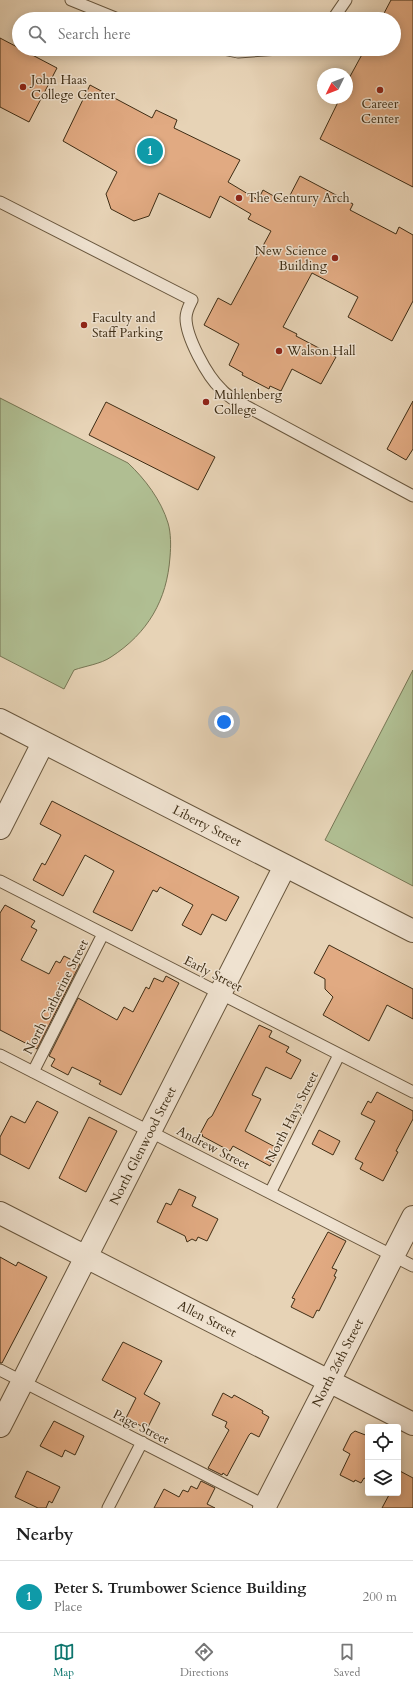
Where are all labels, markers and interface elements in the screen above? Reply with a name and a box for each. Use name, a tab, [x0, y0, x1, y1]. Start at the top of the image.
search box	[12, 12, 401, 56]
icon: search	[26, 23, 48, 45]
text: Search here	[58, 24, 131, 44]
north arrow	[317, 68, 353, 104]
place label: John Haas College Center	[29, 71, 115, 104]
marker: John Haas College Center	[18, 82, 28, 92]
marker: Career Center	[375, 85, 385, 95]
place label: Career Center	[361, 95, 399, 128]
pin: 1	[137, 136, 163, 166]
place label: The Century Arch	[247, 189, 350, 207]
marker: The Century Arch	[234, 193, 244, 203]
place label: New Science Building	[255, 242, 328, 275]
marker: New Science Building	[330, 253, 340, 263]
place label: Faculty and Staff Parking	[92, 309, 164, 342]
marker: Faculty and Staff Parking	[79, 320, 89, 330]
place label: Walson Hall	[286, 342, 356, 360]
marker: Walson Hall	[274, 346, 284, 356]
place label: Muhlenberg College	[214, 386, 283, 419]
marker: Muhlenberg College	[201, 397, 211, 407]
your location	[214, 712, 234, 732]
street label: Liberty Street	[170, 801, 244, 851]
street label: North Catherine Street	[19, 936, 93, 1058]
street label: Early Street	[181, 952, 245, 996]
street label: North Hays Street	[261, 1068, 323, 1166]
street label: North Glenwood Street	[105, 1084, 181, 1208]
street label: Andrew Street	[174, 1122, 252, 1174]
street label: Allen Street	[174, 1296, 240, 1342]
street label: North 26th Street	[308, 1316, 368, 1410]
street label: Page Street	[110, 1405, 172, 1449]
map controls	[365, 1424, 401, 1496]
button: locate	[365, 1424, 401, 1460]
button: layers	[365, 1460, 401, 1496]
text: Nearby	[16, 1523, 73, 1546]
text: Peter S. Trumbower Science Building	[54, 1578, 306, 1598]
text: 1	[26, 1588, 32, 1606]
text: 200 m	[363, 1588, 397, 1606]
text: Place	[54, 1598, 82, 1616]
tab: Map	[53, 1641, 75, 1680]
tab: Directions	[180, 1641, 228, 1680]
tab: Saved	[334, 1641, 360, 1680]

